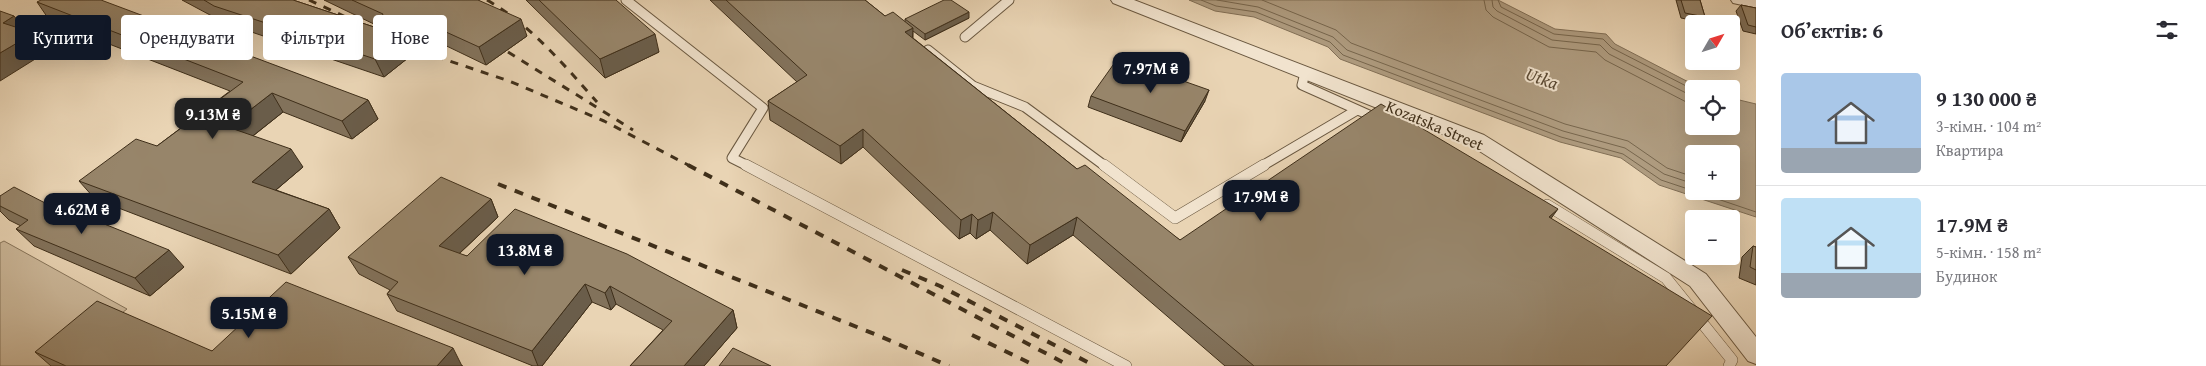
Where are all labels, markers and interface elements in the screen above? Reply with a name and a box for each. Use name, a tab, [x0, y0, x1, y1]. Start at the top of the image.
chip: Купити	[15, 15, 111, 60]
chip: Орендувати	[121, 15, 253, 60]
chip: Фільтри	[263, 15, 363, 60]
chip: Нове	[373, 15, 447, 60]
north arrow	[1685, 15, 1740, 70]
map controls	[1685, 15, 1740, 265]
text: Об’єктів: 6	[1781, 15, 1883, 46]
icon: filters	[2153, 16, 2181, 44]
pin: 7.97M ₴	[1105, 52, 1197, 94]
text: 7.97M ₴	[1124, 56, 1178, 80]
water label: Utka	[1522, 60, 1563, 97]
button: locate	[1685, 80, 1740, 135]
text: 9 130 000 ₴	[1936, 83, 2037, 114]
icon: home	[1821, 93, 1881, 153]
street label: Kozatska Street	[1382, 94, 1488, 156]
pin: 9.13M ₴	[167, 98, 259, 140]
text: 9.13M ₴	[186, 102, 240, 126]
text: 3-кімн. · 104 m²	[1936, 114, 2041, 138]
text: Квартира	[1936, 138, 2003, 162]
button: +	[1685, 145, 1740, 200]
pin: 17.9M ₴	[1215, 180, 1307, 222]
text: 17.9M ₴	[1234, 184, 1288, 208]
pin: 4.62M ₴	[36, 192, 128, 235]
text: 4.62M ₴	[55, 197, 109, 221]
text: 17.9M ₴	[1936, 209, 2008, 240]
button: −	[1685, 210, 1740, 265]
icon: home	[1821, 218, 1881, 278]
pin: 13.8M ₴	[479, 234, 571, 276]
text: 13.8M ₴	[498, 238, 552, 262]
text: 5-кімн. · 158 m²	[1936, 240, 2041, 264]
text: Будинок	[1936, 264, 1997, 288]
pin: 5.15M ₴	[203, 296, 295, 339]
text: 5.15M ₴	[222, 301, 276, 325]

